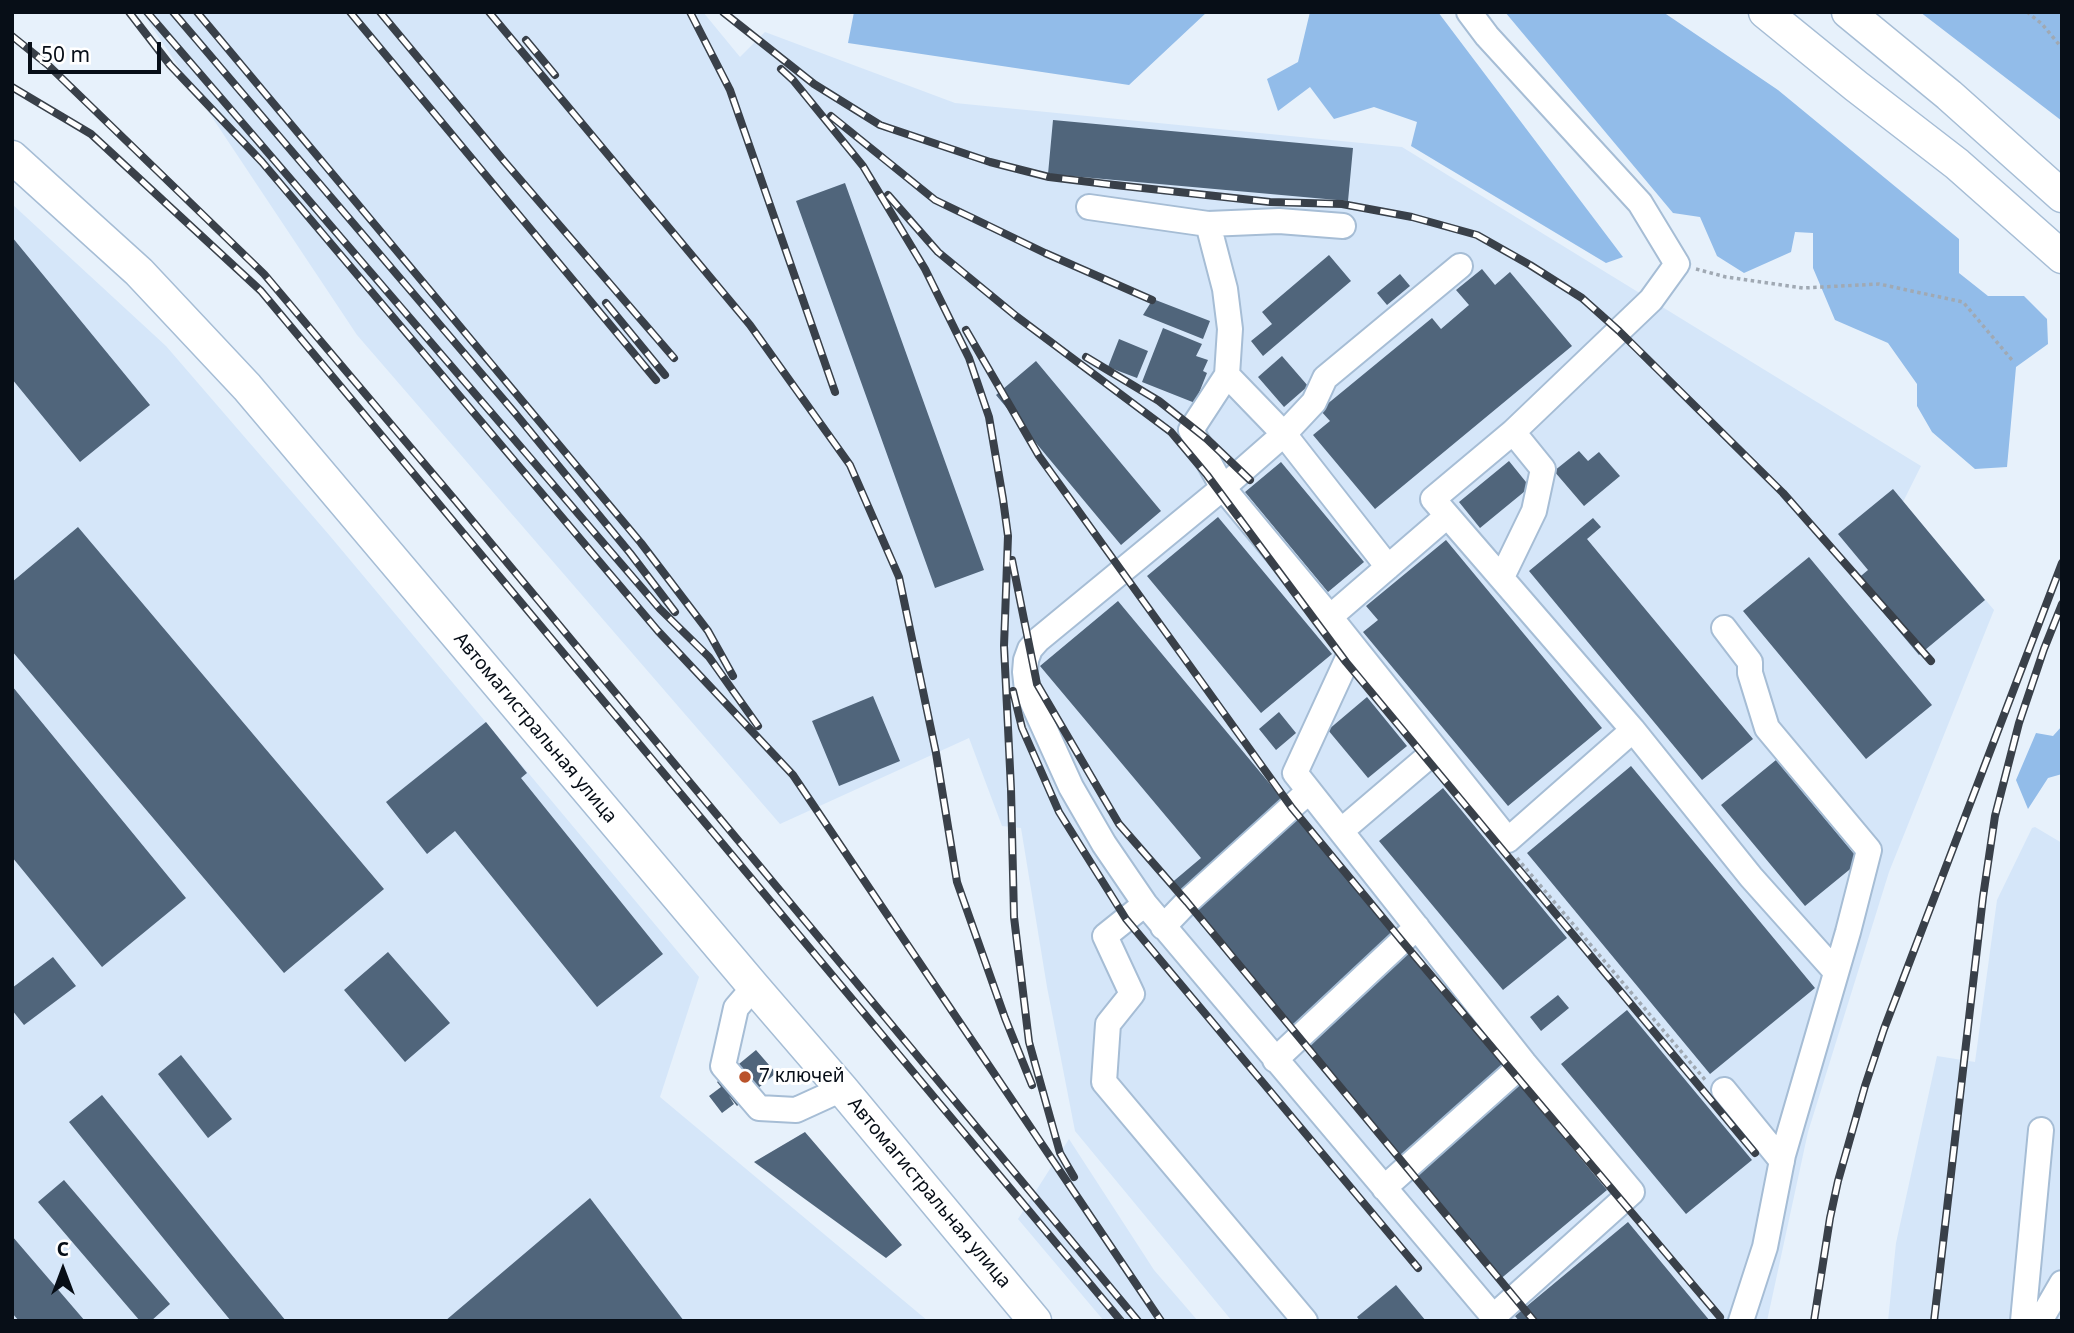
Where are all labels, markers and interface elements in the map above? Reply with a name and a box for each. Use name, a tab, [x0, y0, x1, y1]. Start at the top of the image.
scale bar	[32, 28, 164, 72]
text: 50 m	[41, 40, 90, 68]
street label: Автомагистральная улица	[449, 628, 621, 828]
place label: 7 ключей	[759, 1066, 844, 1088]
marker: 7 ключей	[737, 1069, 753, 1085]
street label: Автомагистральная улица	[843, 1093, 1015, 1293]
north arrow	[28, 1235, 98, 1305]
text: С	[57, 1236, 69, 1262]

